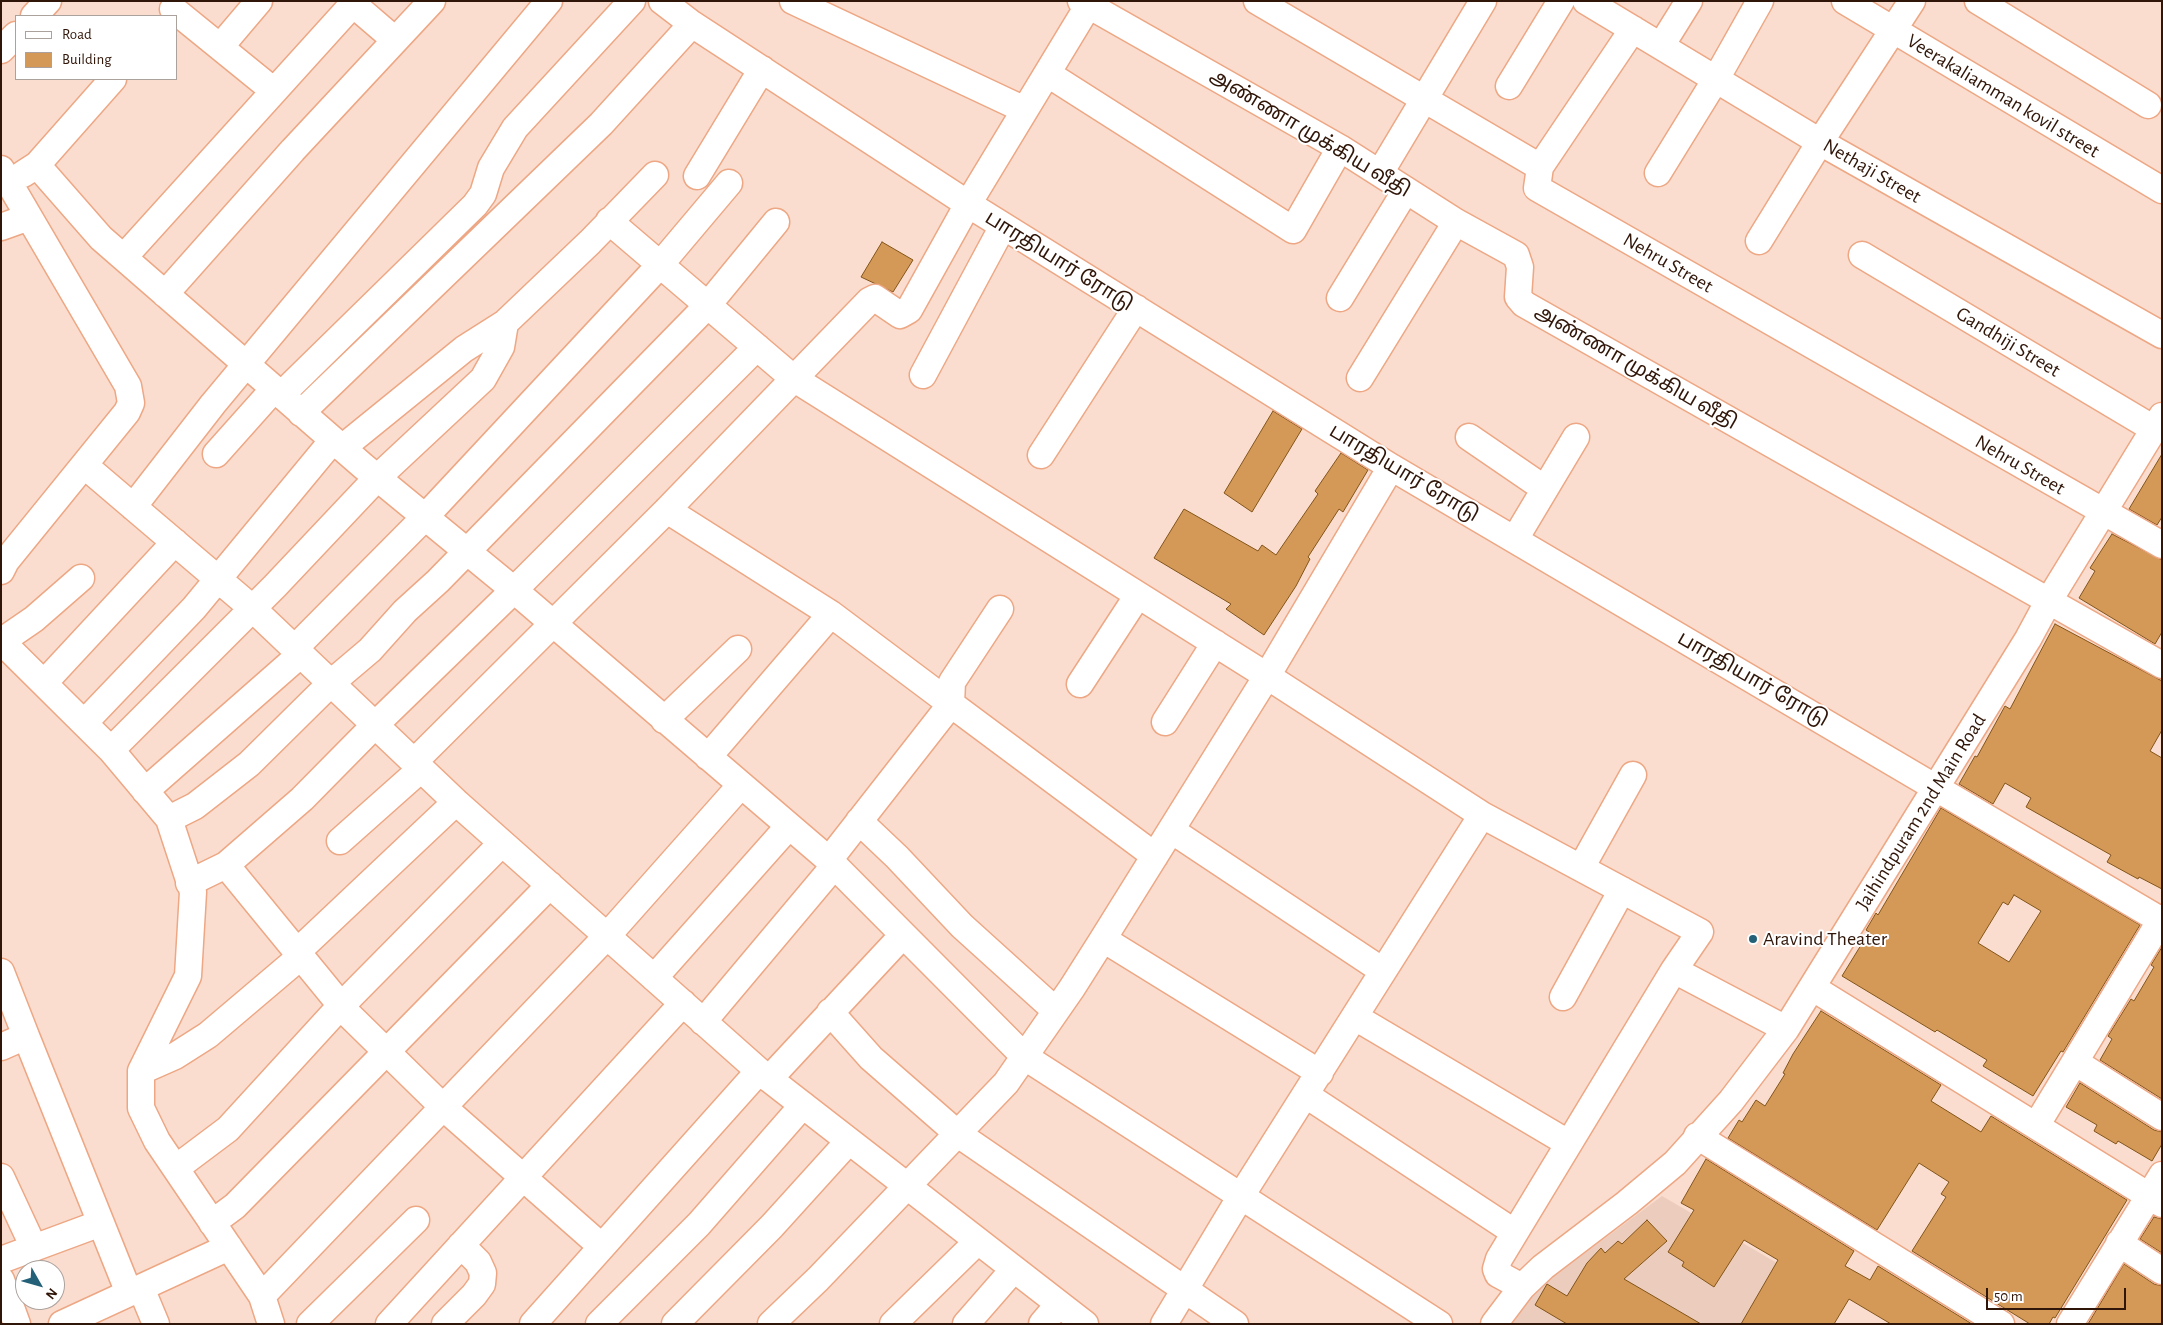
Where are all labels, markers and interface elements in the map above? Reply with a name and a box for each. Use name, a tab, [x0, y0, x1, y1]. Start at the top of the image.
legend	[15, 15, 178, 80]
text: Road	[62, 27, 92, 42]
street label: Veerakaliamman kovil street	[1902, 29, 2104, 163]
text: Building	[62, 52, 112, 67]
street label: அண்ணா முக்கிய வீதி	[1205, 64, 1415, 202]
street label: Nethaji Street	[1819, 133, 1925, 209]
street label: பாரதியார் ரோடு	[980, 206, 1138, 316]
street label: Nehru Street	[1619, 228, 1717, 298]
street label: அண்ணா முக்கிய வீதி	[1530, 299, 1742, 435]
street label: Gandhiji Street	[1952, 302, 2064, 382]
street label: பாரதியார் ரோடு	[1325, 419, 1483, 527]
street label: Nehru Street	[1971, 430, 2069, 500]
street label: பாரதியார் ரோடு	[1673, 626, 1833, 732]
street label: Jaihindpuram 2nd Main Road	[1851, 710, 1991, 914]
place label: Aravind Theater	[1763, 927, 1887, 951]
marker: Aravind Theater	[1747, 933, 1759, 945]
north arrow	[15, 1260, 65, 1310]
scale bar	[1988, 1278, 2128, 1310]
text: N	[43, 1285, 60, 1302]
text: 50 m	[1994, 1289, 2023, 1304]

